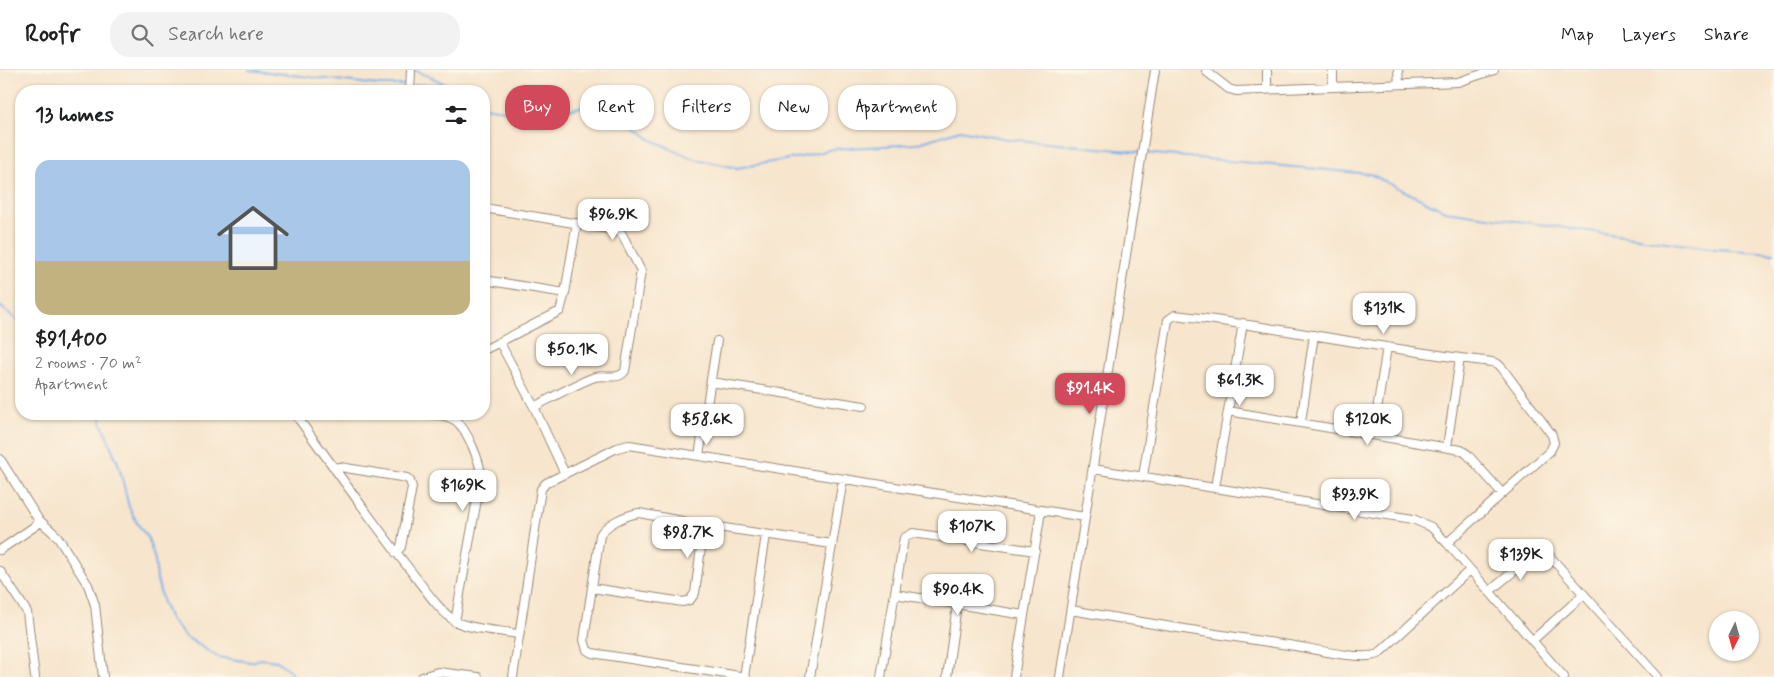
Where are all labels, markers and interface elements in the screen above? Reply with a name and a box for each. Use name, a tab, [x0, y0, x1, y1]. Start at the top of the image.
search box	[110, 12, 460, 57]
text: Roofr	[25, 19, 80, 50]
icon: search	[128, 21, 156, 49]
text: Search here	[168, 22, 264, 47]
text: Map	[1561, 23, 1594, 47]
text: Layers	[1622, 23, 1676, 47]
text: Share	[1704, 23, 1749, 47]
chip: Buy	[505, 85, 570, 130]
chip: Rent	[580, 85, 654, 130]
chip: Filters	[664, 85, 750, 130]
chip: New	[760, 85, 828, 130]
chip: Apartment	[838, 85, 956, 130]
text: 13 homes	[35, 101, 114, 129]
icon: filters	[442, 101, 470, 129]
icon: home	[208, 193, 298, 283]
pin: $96.9K	[572, 198, 654, 241]
text: $96.9K	[589, 204, 637, 225]
pin: $131K	[1349, 292, 1419, 335]
text: $131K	[1364, 298, 1404, 319]
text: $91,400	[35, 325, 107, 353]
pin: $50.1K	[531, 334, 613, 376]
text: $50.1K	[547, 339, 597, 360]
text: 2 rooms · 70 m²	[35, 353, 142, 374]
pin: $61.3K	[1199, 364, 1281, 407]
text: $61.3K	[1217, 370, 1263, 391]
pin: $91.4K	[1049, 372, 1131, 415]
text: Apartment	[35, 374, 108, 395]
text: $91.4K	[1066, 378, 1114, 399]
pin: $58.6K	[666, 404, 748, 446]
pin: $120K	[1333, 404, 1403, 446]
text: $58.6K	[682, 409, 732, 430]
text: $120K	[1345, 409, 1391, 430]
pin: $169K	[428, 470, 498, 512]
text: $169K	[440, 475, 486, 496]
pin: $93.9K	[1314, 478, 1396, 521]
text: $93.9K	[1332, 484, 1378, 505]
pin: $107K	[937, 510, 1007, 553]
pin: $98.7K	[647, 516, 729, 559]
text: $107K	[949, 516, 995, 537]
text: $98.7K	[663, 522, 713, 543]
pin: $139K	[1486, 538, 1556, 581]
text: $139K	[1499, 544, 1543, 565]
pin: $90.4K	[917, 574, 999, 616]
text: $90.4K	[933, 579, 983, 600]
north arrow	[1709, 611, 1759, 661]
map controls	[1709, 611, 1759, 661]

